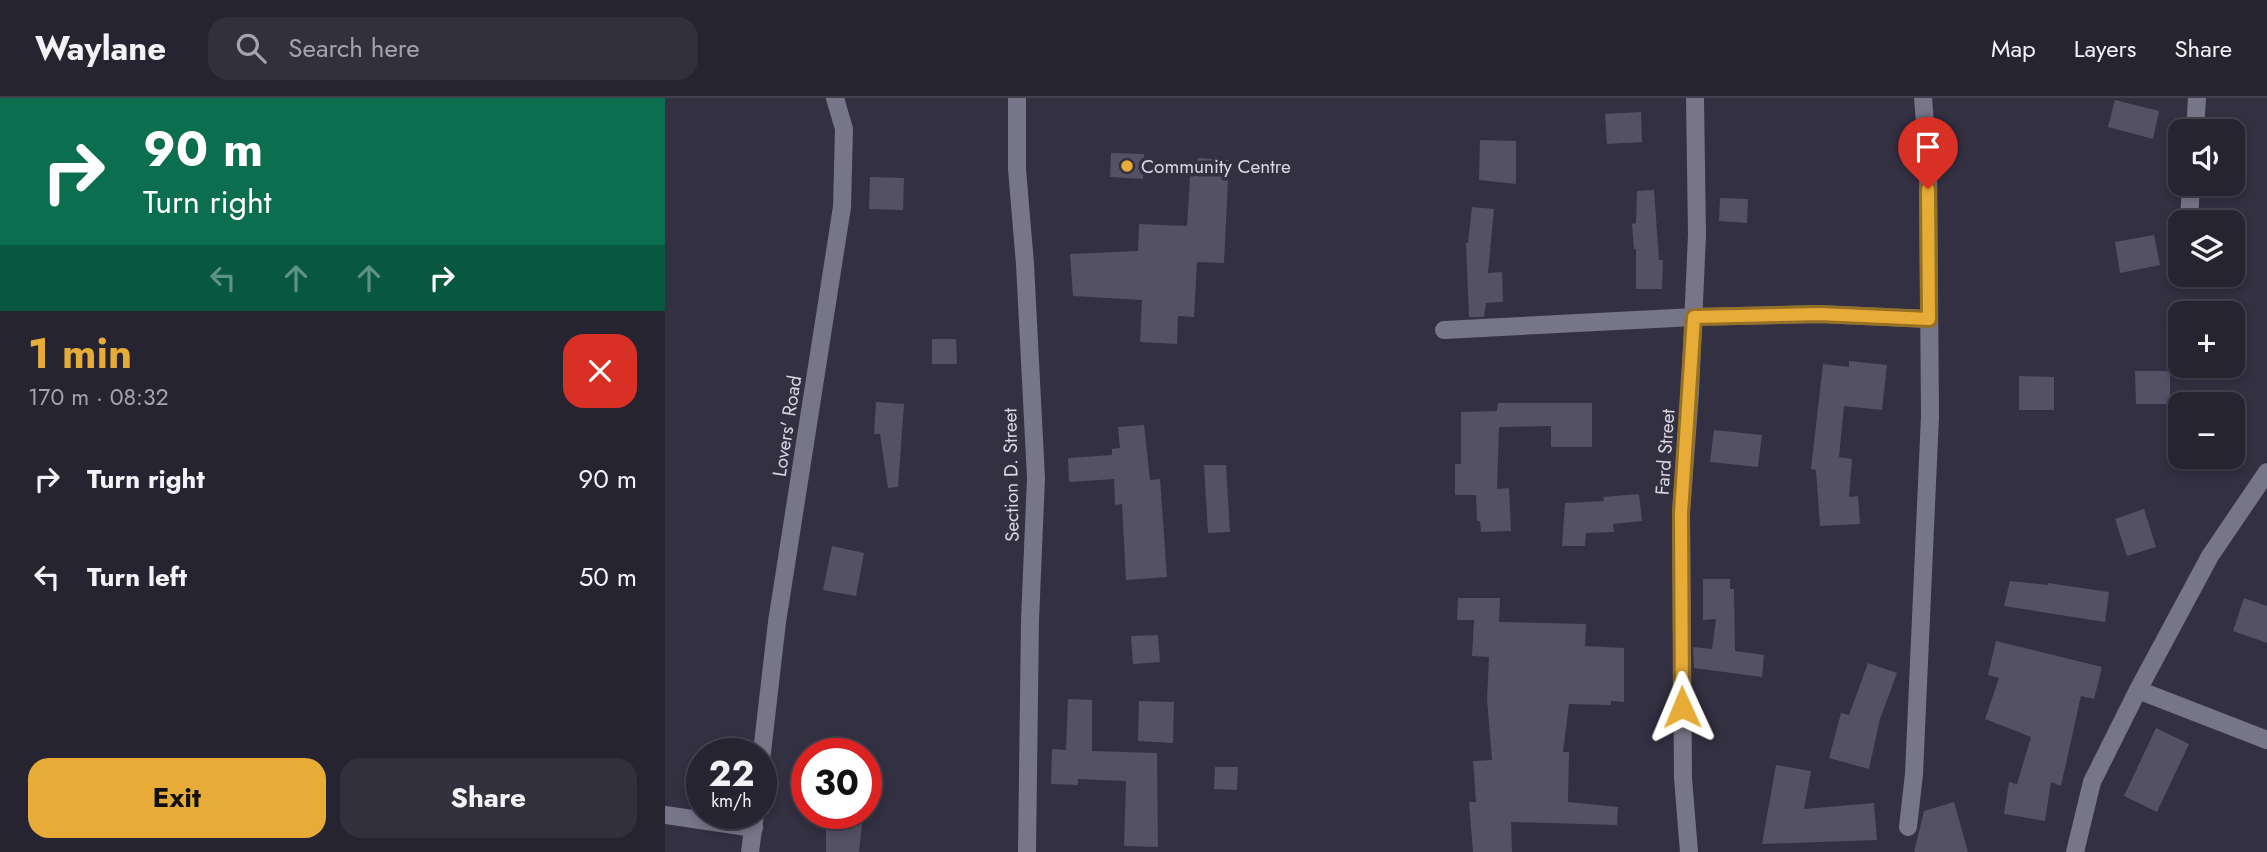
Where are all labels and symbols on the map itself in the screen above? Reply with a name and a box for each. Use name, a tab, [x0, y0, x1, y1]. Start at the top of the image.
pin	[1898, 117, 1958, 189]
place label: Community Centre	[1141, 153, 1291, 180]
marker: Community Centre	[1119, 158, 1135, 174]
street label: Lovers' Road	[766, 373, 808, 479]
street label: Section D. Street	[996, 407, 1026, 542]
street label: Fard Street	[1649, 408, 1682, 496]
position arrow	[1645, 670, 1719, 744]
speed limit sign: 30	[791, 738, 882, 829]

